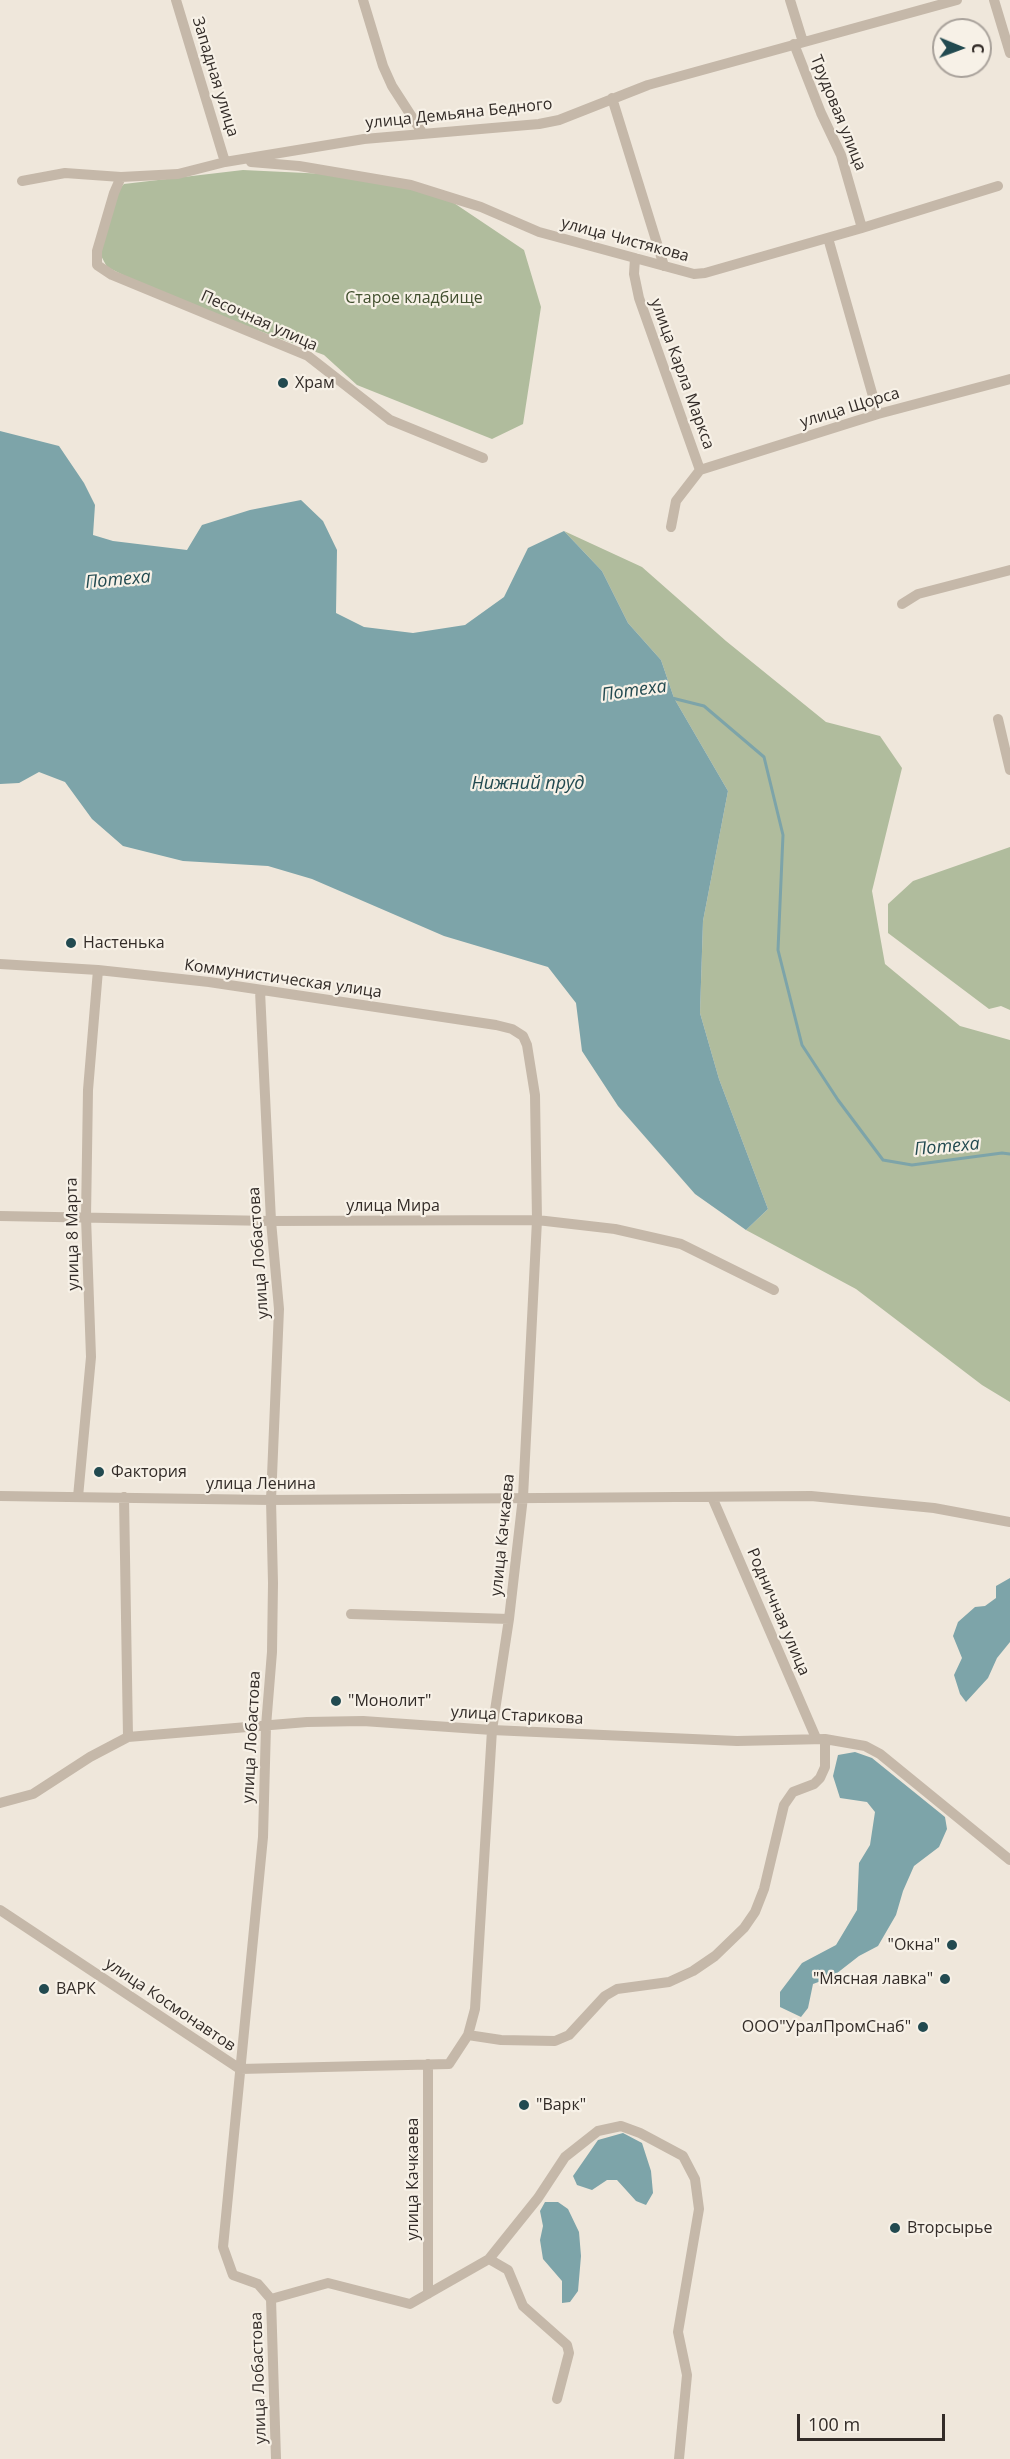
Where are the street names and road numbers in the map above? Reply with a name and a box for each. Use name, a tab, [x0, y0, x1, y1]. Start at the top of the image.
street label: Западная улица	[188, 15, 242, 139]
street label: Трудовая улица	[806, 52, 870, 174]
street label: улица Демьяна Бедного	[365, 95, 553, 133]
street label: улица Чистякова	[559, 214, 691, 266]
street label: Песочная улица	[198, 287, 320, 355]
street label: улица Карла Маркса	[646, 296, 718, 452]
street label: улица Щорса	[798, 384, 902, 432]
street label: Коммунистическая улица	[183, 956, 383, 1002]
street label: улица 8 Марта	[62, 1177, 84, 1291]
street label: улица Лобастова	[245, 1186, 273, 1320]
street label: улица Мира	[346, 1196, 440, 1216]
street label: улица Качкаева	[487, 1473, 519, 1597]
street label: улица Ленина	[206, 1474, 316, 1494]
street label: Родничная улица	[742, 1545, 814, 1679]
street label: улица Лобастова	[239, 1670, 265, 1804]
street label: улица Старикова	[450, 1703, 584, 1729]
street label: улица Космонавтов	[101, 1954, 239, 2056]
street label: улица Качкаева	[403, 2118, 423, 2240]
street label: улица Лобастова	[247, 2311, 271, 2445]

